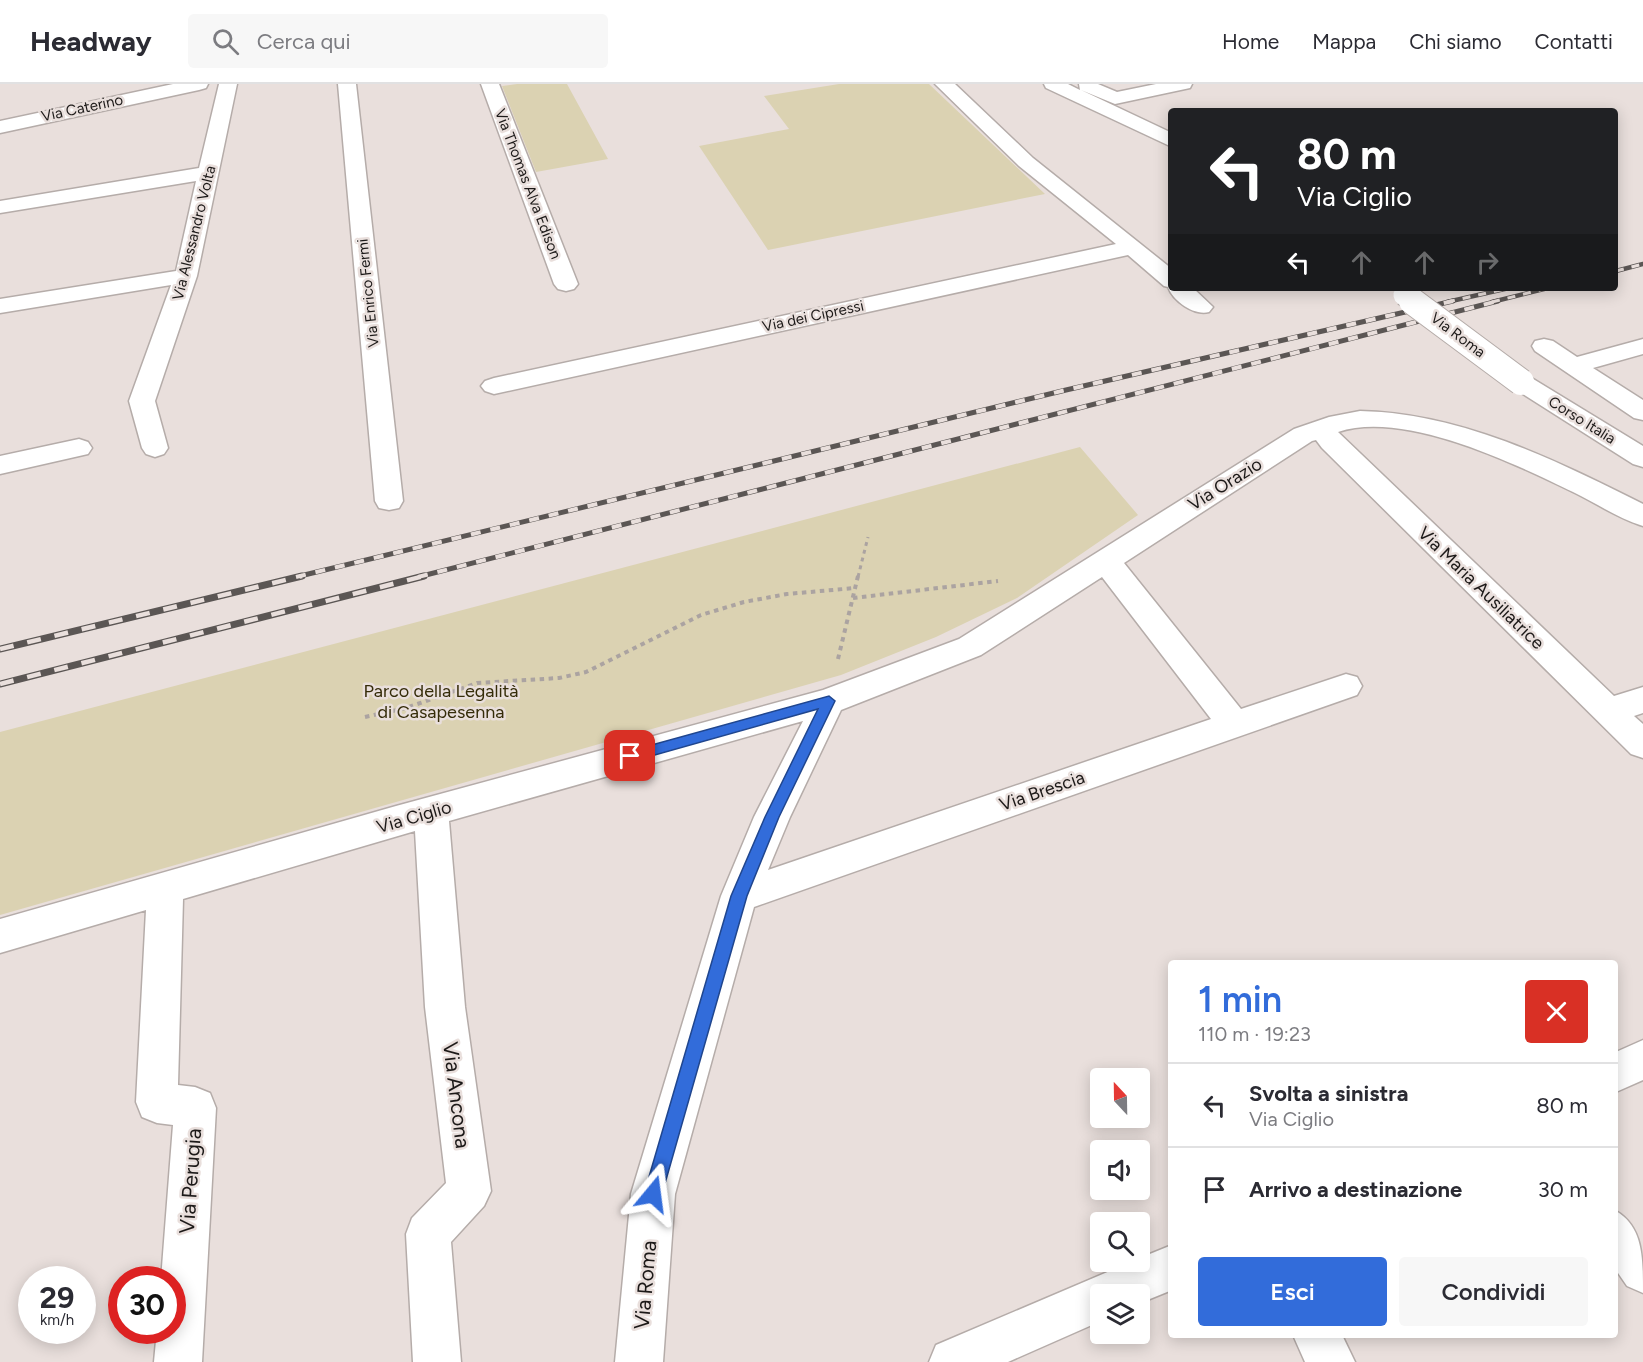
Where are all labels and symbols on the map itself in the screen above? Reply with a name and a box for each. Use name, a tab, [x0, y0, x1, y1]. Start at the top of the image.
street label: Via Caterino	[39, 90, 125, 125]
street label: Via Thomas Alva Edison	[491, 106, 565, 262]
street label: Via Alessandro Volta	[169, 164, 219, 302]
street label: Via Enrico Fermi	[353, 238, 383, 348]
street label: Via dei Cipressi	[761, 296, 865, 336]
street label: Via Roma	[1427, 309, 1489, 361]
street label: Corso Italia	[1545, 392, 1619, 448]
street label: Via Orazio	[1184, 453, 1266, 515]
street label: Via Maria Ausiliatrice	[1413, 522, 1549, 654]
park label: Parco della Legalità di Casapesenna	[363, 680, 519, 723]
pin	[604, 730, 655, 781]
street label: Via Brescia	[996, 766, 1088, 816]
street label: Via Ciglio	[374, 796, 454, 838]
street label: Via Ancona	[438, 1040, 476, 1150]
north arrow	[1090, 1068, 1150, 1128]
street label: Via Perugia	[174, 1128, 206, 1234]
position arrow	[621, 1162, 685, 1226]
street label: Via Roma	[629, 1239, 661, 1331]
speed limit sign: 30	[108, 1266, 186, 1344]

